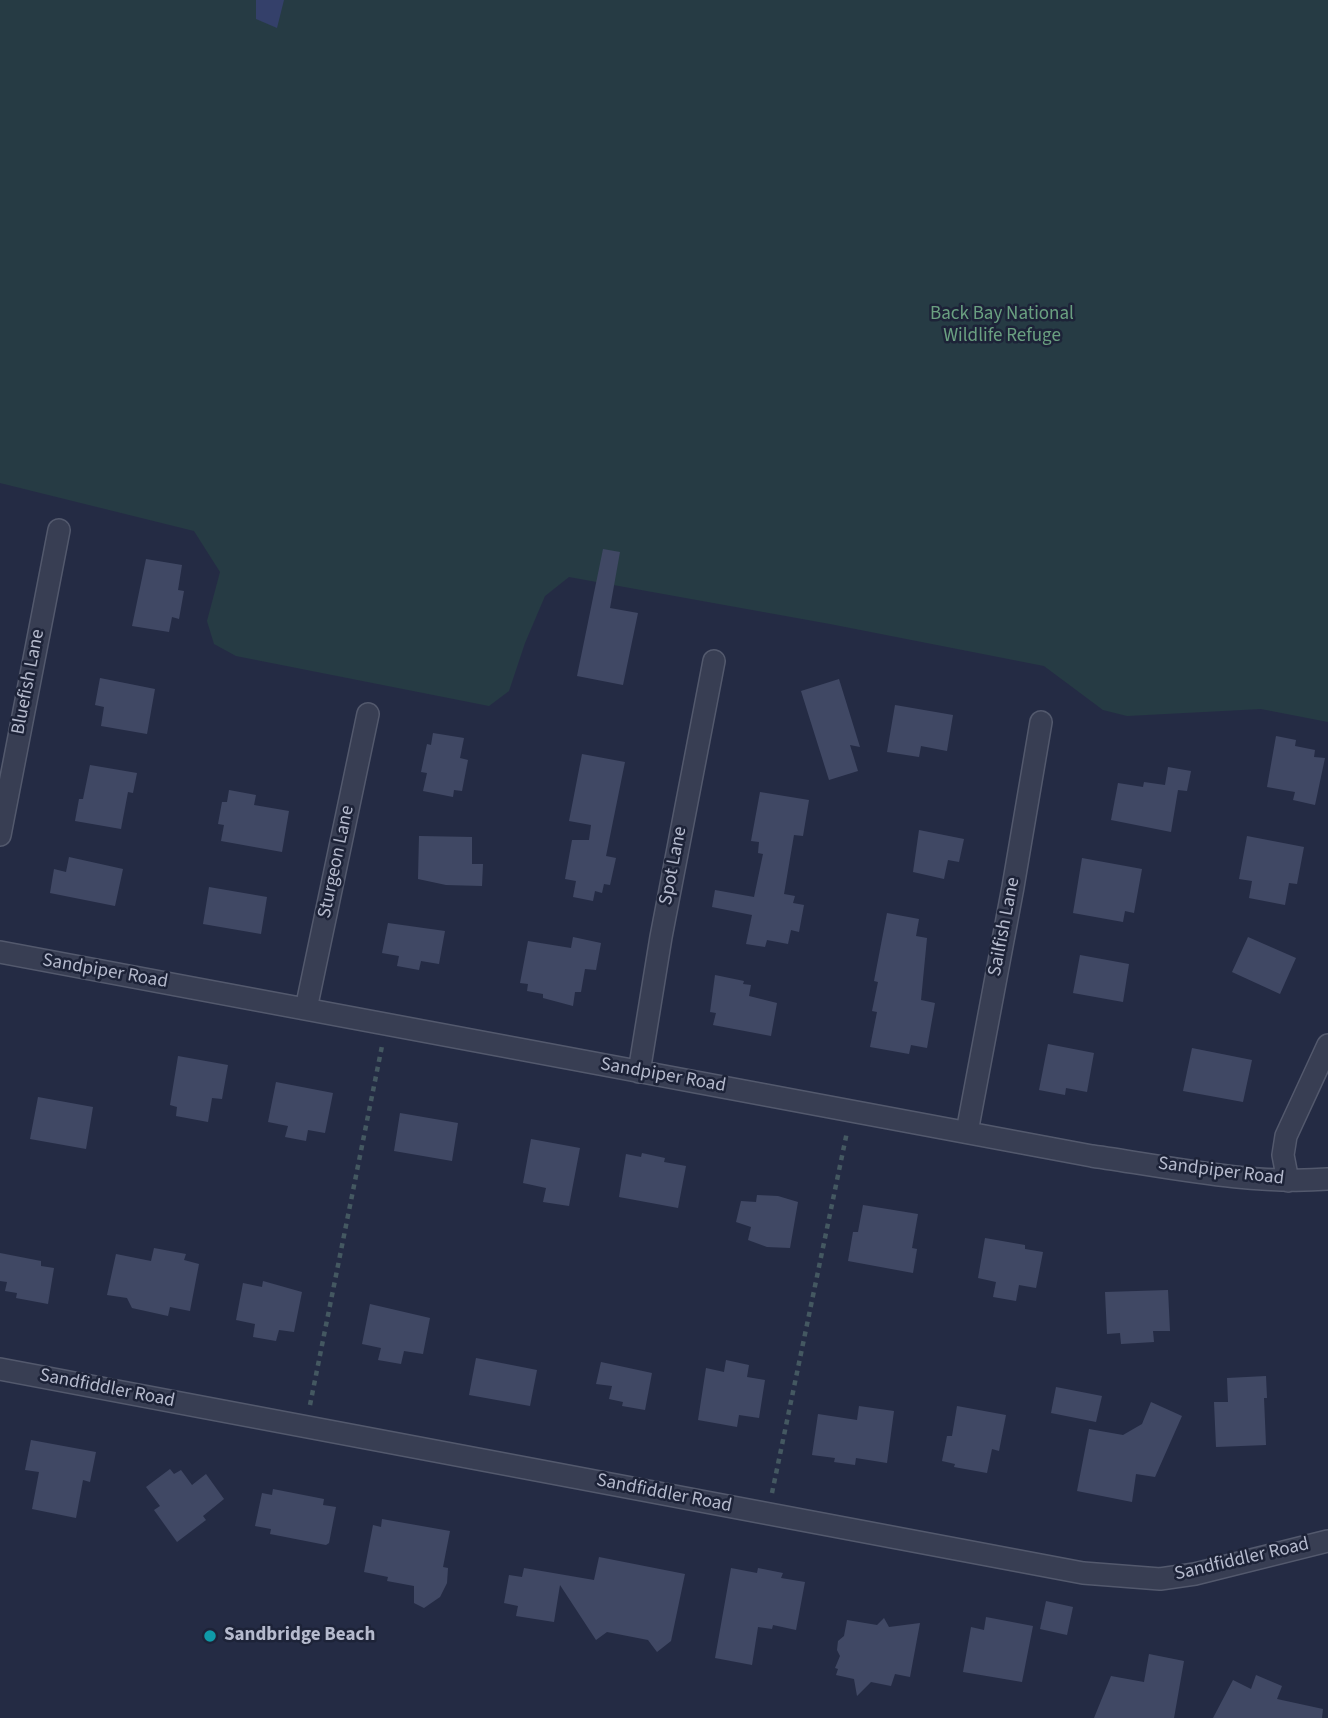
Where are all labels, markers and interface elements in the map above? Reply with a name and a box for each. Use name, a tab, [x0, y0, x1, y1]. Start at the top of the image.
park label: Back Bay National Wildlife Refuge	[930, 304, 1074, 348]
street label: Bluefish Lane	[8, 627, 50, 737]
street label: Sturgeon Lane	[314, 804, 360, 920]
street label: Spot Lane	[655, 825, 693, 907]
street label: Sailfish Lane	[984, 876, 1026, 978]
street label: Sandpiper Road	[40, 950, 170, 994]
street label: Sandpiper Road	[598, 1054, 728, 1098]
street label: Sandpiper Road	[1157, 1153, 1285, 1191]
street label: Sandfiddler Road	[37, 1365, 177, 1413]
street label: Sandfiddler Road	[594, 1470, 734, 1518]
street label: Sandfiddler Road	[1172, 1533, 1312, 1587]
place label: Sandbridge Beach	[224, 1625, 375, 1647]
marker: Sandbridge Beach	[202, 1628, 218, 1644]

